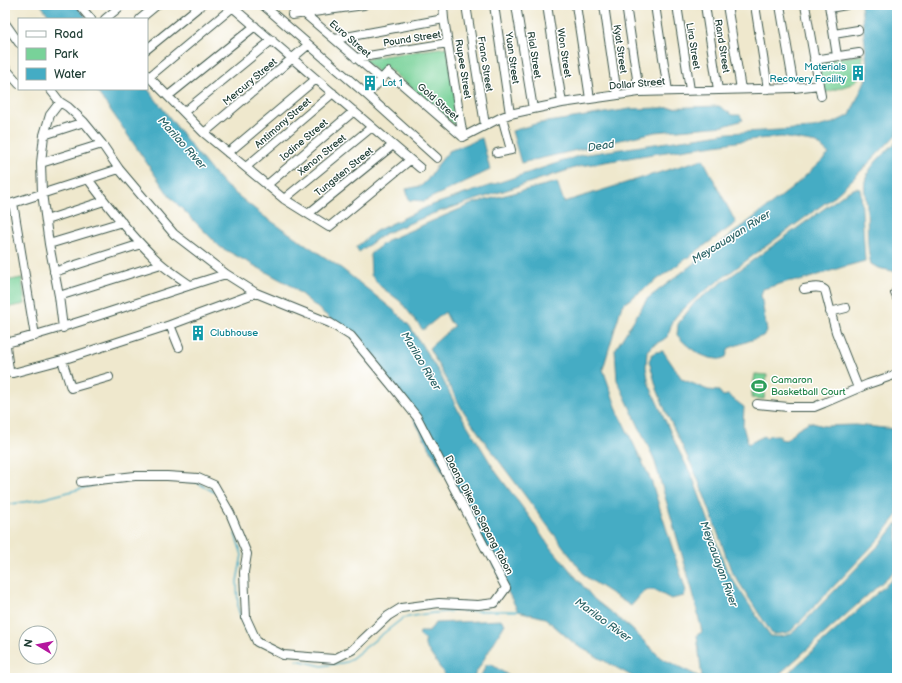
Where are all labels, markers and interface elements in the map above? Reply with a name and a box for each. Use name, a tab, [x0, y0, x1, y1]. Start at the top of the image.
legend	[18, 18, 148, 90]
street label: Euro Street	[327, 18, 373, 60]
street label: Rand Street	[712, 18, 732, 74]
street label: Lira Street	[683, 22, 703, 70]
street label: Kyat Street	[611, 24, 629, 74]
text: Road	[54, 27, 83, 42]
street label: Won Street	[554, 27, 574, 79]
street label: Pound Street	[382, 29, 442, 49]
street label: Yuan Street	[502, 30, 522, 85]
street label: Rial Street	[524, 31, 544, 79]
street label: Franc Street	[475, 35, 495, 93]
street label: Rupee Street	[452, 38, 474, 100]
text: Park	[54, 47, 78, 62]
street label: Mercury Street	[221, 56, 279, 108]
place label: Materials Recovery Facility	[770, 61, 846, 85]
building icon: Materials Recovery Facility	[849, 64, 867, 82]
text: Water	[54, 67, 86, 82]
building icon: Lot 1	[361, 74, 379, 92]
street label: Dollar Street	[608, 76, 666, 92]
place label: Lot 1	[382, 77, 403, 89]
street label: Gold Street	[415, 81, 461, 123]
street label: Antimony Street	[252, 95, 314, 151]
water label: Marilao River	[155, 114, 210, 173]
street label: Iodine Street	[278, 117, 330, 163]
street label: Xenon Street	[295, 132, 348, 179]
water label: Dead	[587, 137, 616, 155]
street label: Tungsten Street	[312, 145, 376, 199]
water label: Meycauayan River	[689, 207, 774, 266]
building icon: Clubhouse	[189, 324, 207, 342]
place label: Clubhouse	[210, 327, 258, 339]
water label: Marilao River	[398, 329, 444, 393]
place label: Camaron Basketball Court	[771, 374, 846, 398]
sports icon: Camaron Basketball Court	[750, 377, 768, 395]
street label: Daang Dike sa Sapang Tabon	[442, 453, 516, 577]
water label: Meycauayan River	[697, 519, 741, 610]
water label: Marilao River	[573, 595, 634, 645]
north arrow	[18, 625, 58, 665]
text: N	[22, 638, 36, 649]

